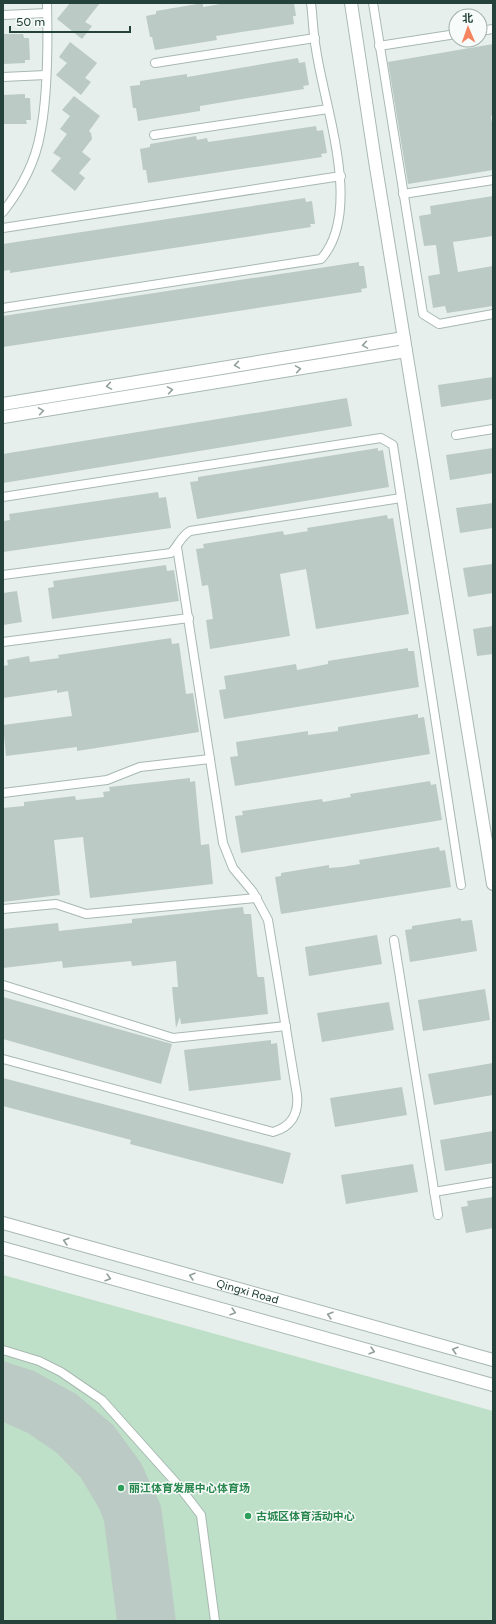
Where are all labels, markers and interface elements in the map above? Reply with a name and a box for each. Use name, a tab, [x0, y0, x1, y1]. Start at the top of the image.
scale bar	[10, 8, 130, 34]
north arrow	[448, 8, 488, 48]
text: 北	[462, 12, 473, 25]
text: 50 m	[16, 15, 45, 29]
one-way arrow	[362, 340, 368, 348]
one-way arrow	[234, 361, 240, 369]
one-way arrow	[295, 365, 301, 374]
one-way arrow	[105, 381, 112, 390]
one-way arrow	[167, 386, 173, 395]
one-way arrow	[38, 407, 45, 415]
one-way arrow	[63, 1237, 70, 1246]
one-way arrow	[188, 1272, 195, 1281]
one-way arrow	[105, 1273, 111, 1281]
street label: Qingxi Road	[215, 1276, 280, 1306]
one-way arrow	[230, 1308, 236, 1316]
one-way arrow	[327, 1311, 334, 1320]
one-way arrow	[368, 1346, 375, 1355]
one-way arrow	[452, 1346, 459, 1355]
place label: 丽江体育发展中心体育场	[129, 1482, 250, 1495]
marker: 丽江体育发展中心体育场	[116, 1483, 126, 1493]
place label: 古城区体育活动中心	[256, 1510, 355, 1523]
marker: 古城区体育活动中心	[243, 1511, 253, 1521]

